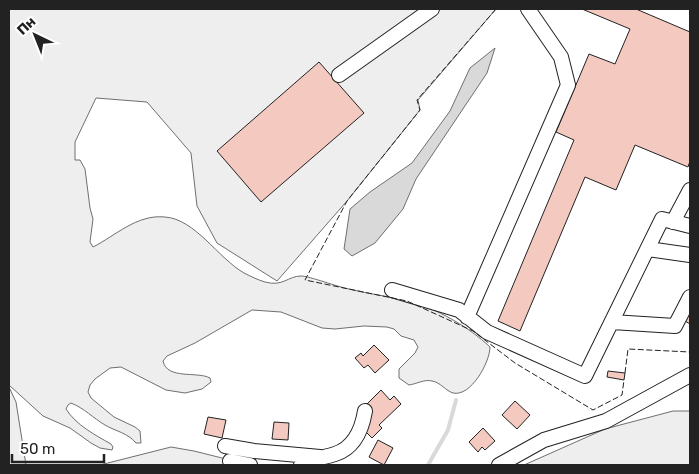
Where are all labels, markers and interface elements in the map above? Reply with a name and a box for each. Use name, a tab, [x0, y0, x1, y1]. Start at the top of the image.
north arrow	[10, 10, 60, 60]
text: Пн	[14, 13, 39, 39]
scale bar	[12, 432, 105, 464]
text: 50 m	[20, 440, 55, 458]

